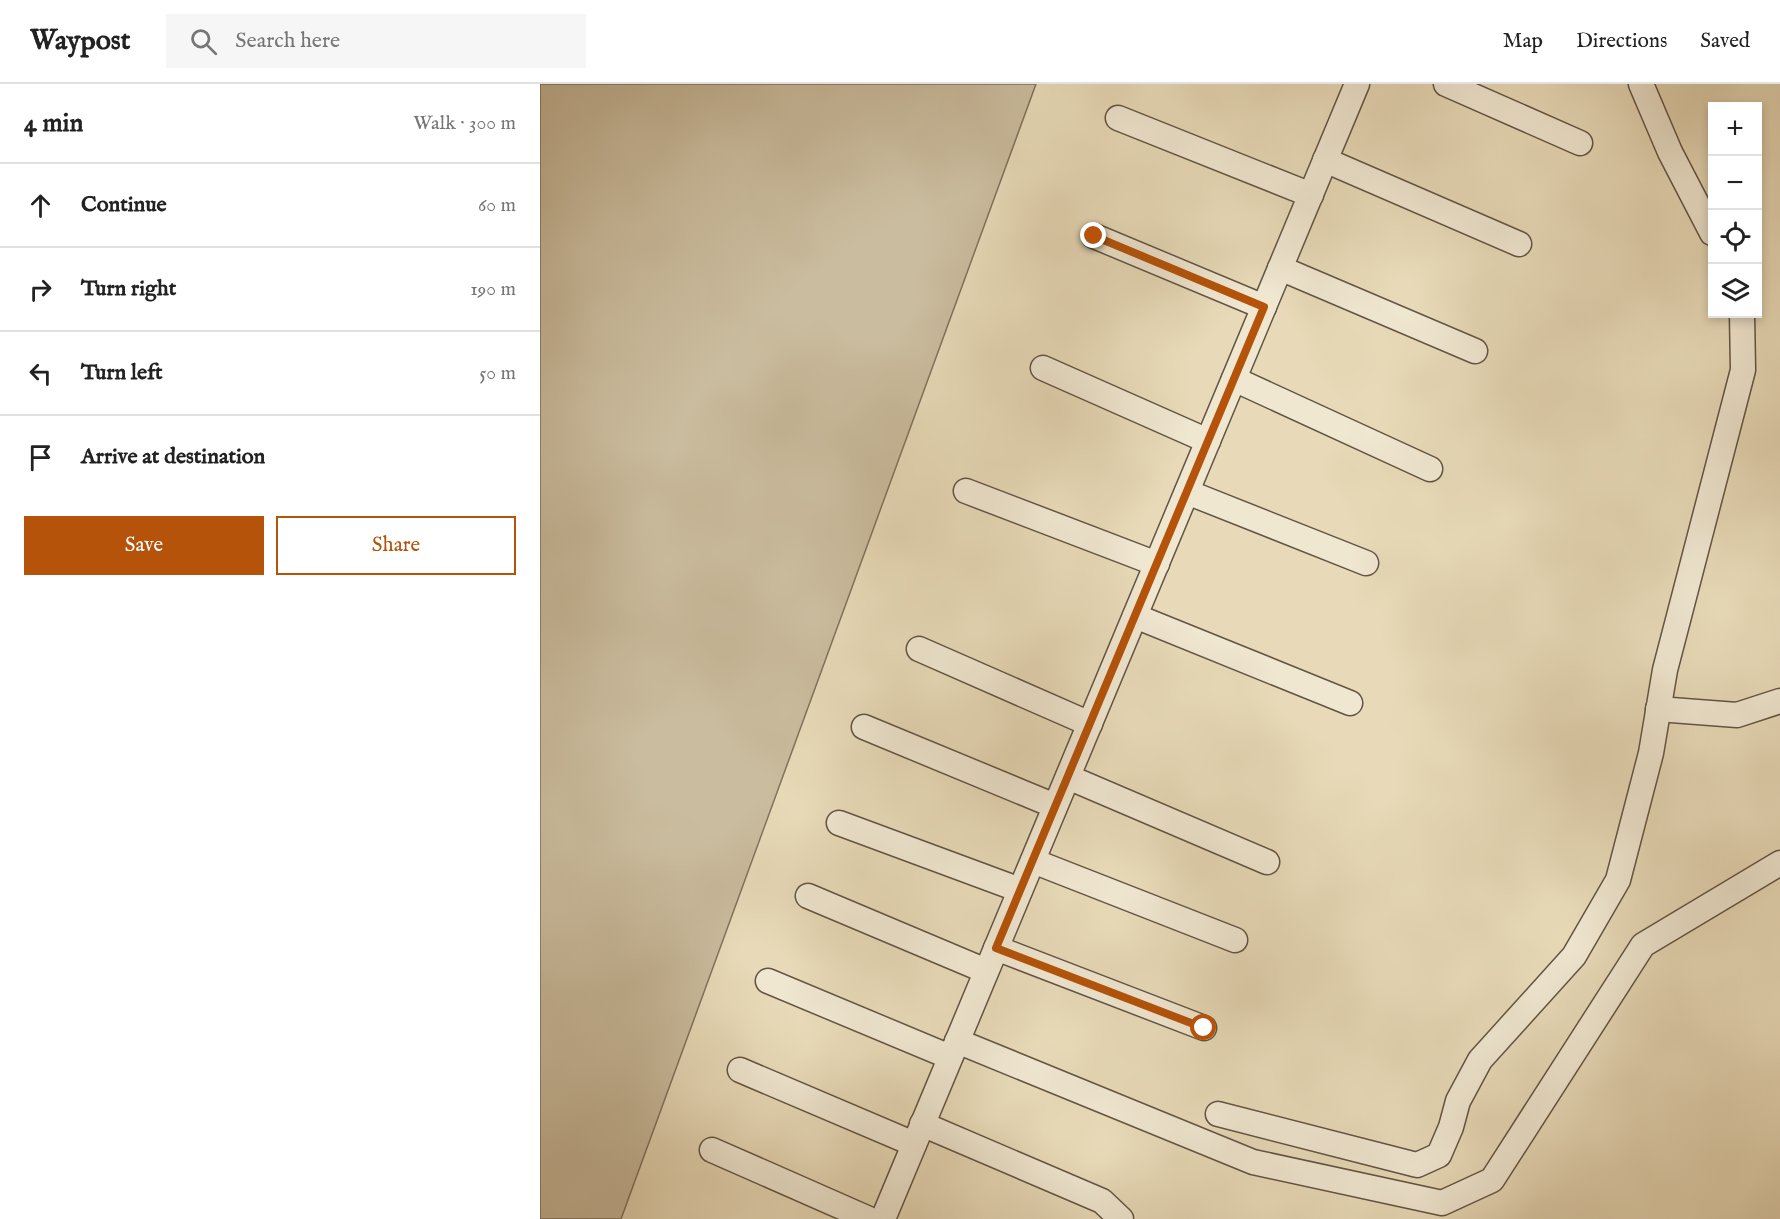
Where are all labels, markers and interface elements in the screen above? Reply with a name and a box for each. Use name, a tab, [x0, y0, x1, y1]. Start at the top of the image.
search box	[166, 14, 586, 68]
text: Waypost	[30, 24, 130, 59]
icon: search	[187, 25, 220, 58]
text: Search here	[235, 27, 340, 55]
text: Map	[1503, 28, 1543, 55]
text: Directions	[1576, 28, 1667, 55]
text: Saved	[1700, 28, 1750, 55]
map controls	[1708, 102, 1762, 318]
button: +	[1708, 102, 1762, 156]
text: 4 min	[24, 107, 83, 140]
text: Walk · 300 m	[413, 111, 516, 136]
button: −	[1708, 156, 1762, 210]
icon: ahead	[24, 189, 57, 222]
text: Continue	[81, 191, 167, 219]
text: 60 m	[478, 193, 516, 218]
button: locate	[1708, 210, 1762, 264]
route end	[1080, 222, 1106, 248]
button: layers	[1708, 264, 1762, 318]
icon: right	[24, 273, 57, 306]
text: Turn right	[81, 275, 176, 303]
text: 190 m	[470, 277, 516, 302]
icon: left	[24, 357, 57, 390]
text: Turn left	[81, 359, 163, 387]
text: 50 m	[479, 361, 516, 386]
icon: arrive	[24, 441, 57, 474]
text: Arrive at destination	[81, 443, 265, 471]
button: Save	[24, 516, 264, 575]
button: Share	[276, 516, 516, 575]
route start	[1190, 1014, 1216, 1040]

